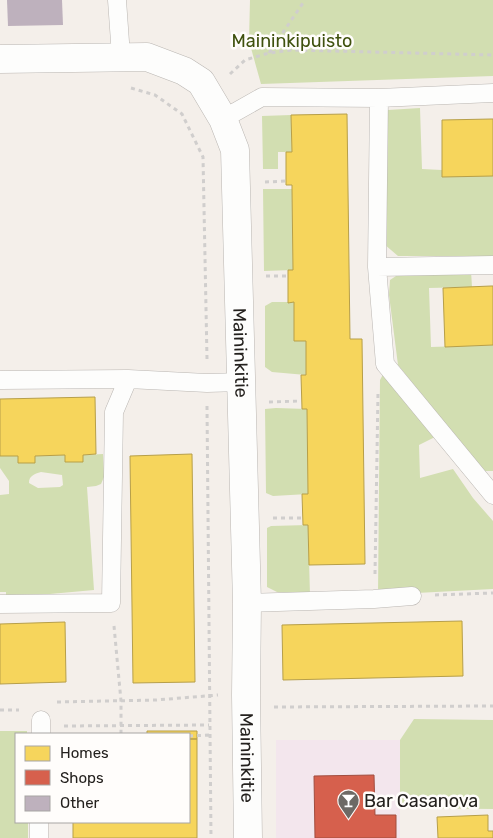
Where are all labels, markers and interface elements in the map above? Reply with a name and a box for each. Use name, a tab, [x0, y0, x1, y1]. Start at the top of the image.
park label: Maininkipuisto	[232, 30, 352, 52]
street label: Maininkitie	[228, 308, 253, 398]
street label: Maininkitie	[235, 713, 259, 803]
legend	[15, 733, 190, 823]
text: Homes	[60, 744, 109, 762]
text: Shops	[60, 769, 104, 787]
bar icon: Bar Casanova	[336, 789, 360, 820]
place label: Bar Casanova	[364, 790, 478, 812]
text: Other	[60, 794, 100, 812]

